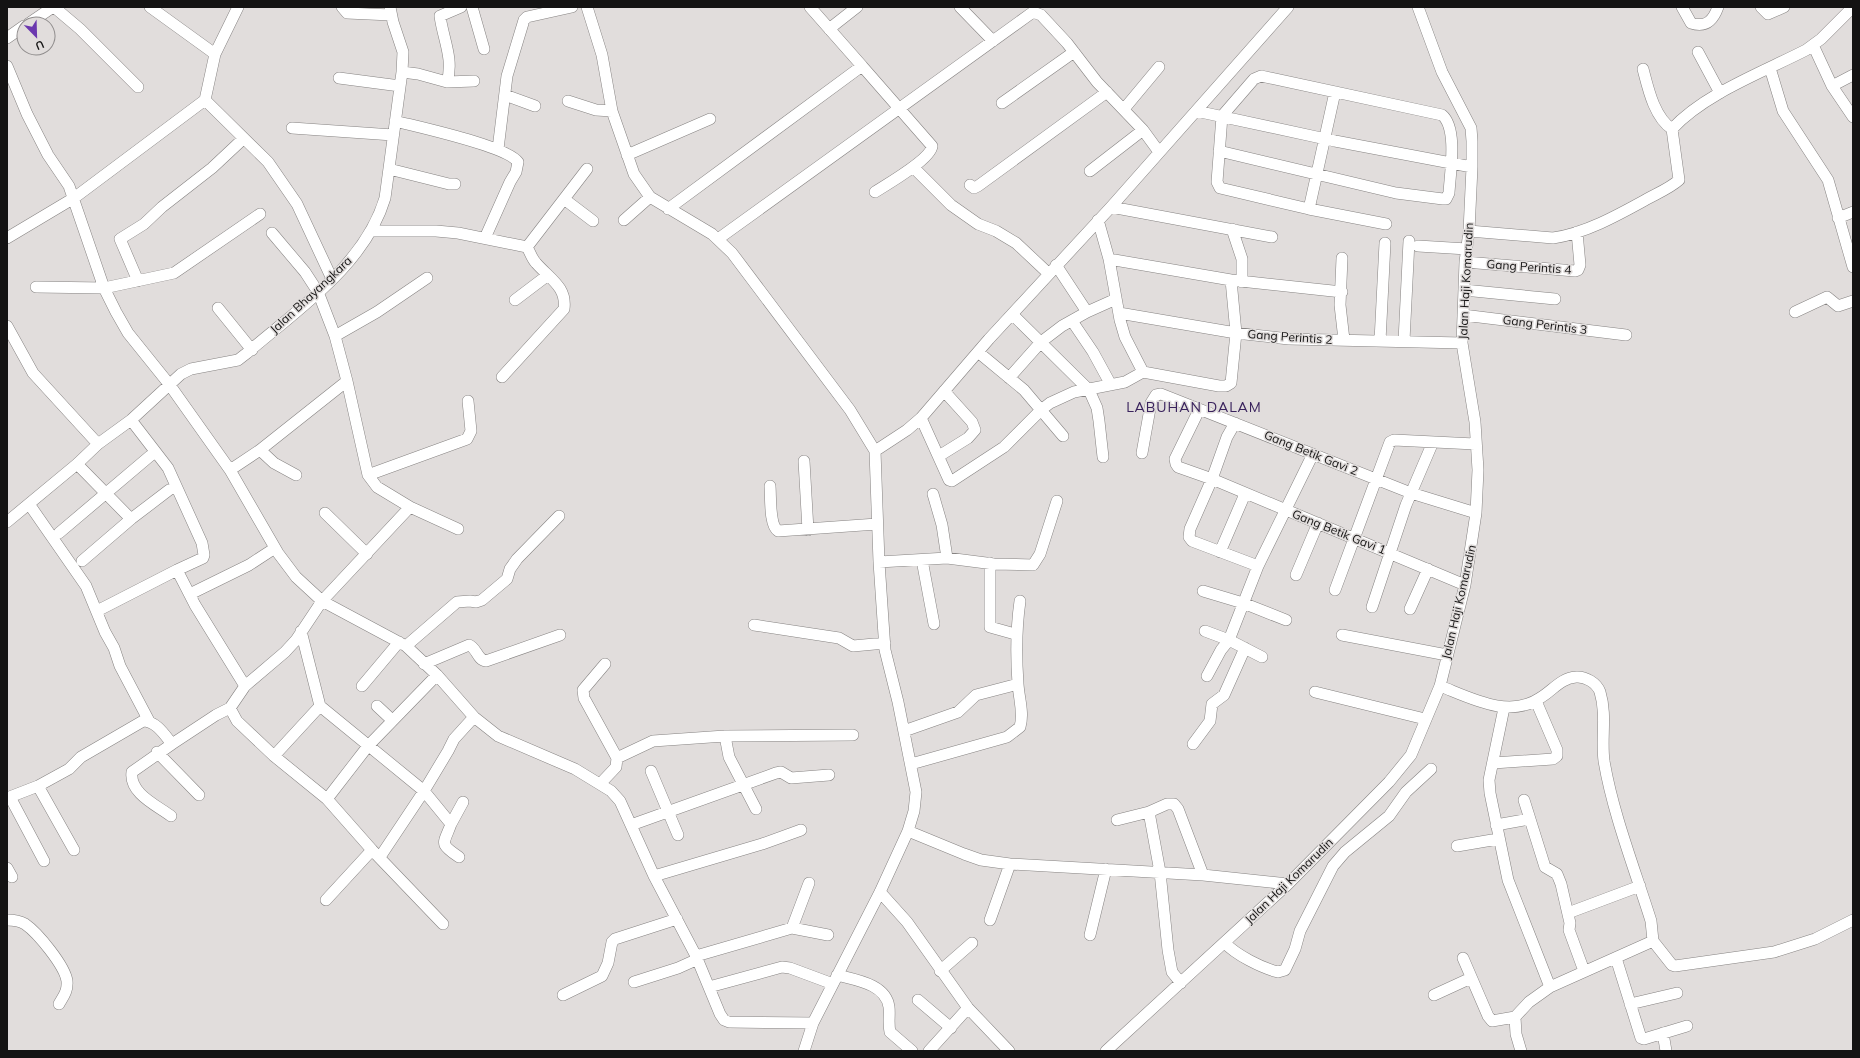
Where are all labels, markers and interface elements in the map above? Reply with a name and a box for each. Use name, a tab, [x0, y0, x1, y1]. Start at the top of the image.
north arrow	[16, 16, 56, 56]
text: U	[33, 37, 46, 53]
street label: Jalan Haji Komarudin	[1455, 222, 1476, 340]
street label: Jalan Bhayangkara	[267, 253, 355, 336]
street label: Gang Perintis 4	[1486, 256, 1572, 277]
street label: Gang Perintis 3	[1502, 312, 1588, 337]
street label: Gang Perintis 2	[1247, 326, 1333, 347]
district label: LABUHAN DALAM	[1126, 398, 1262, 416]
street label: Gang Betik Gavi 2	[1262, 427, 1360, 478]
street label: Gang Betik Gavi 1	[1290, 506, 1388, 557]
street label: Jalan Haji Komarudin	[1438, 543, 1479, 661]
street label: Jalan Haji Komarudin	[1241, 835, 1336, 927]

